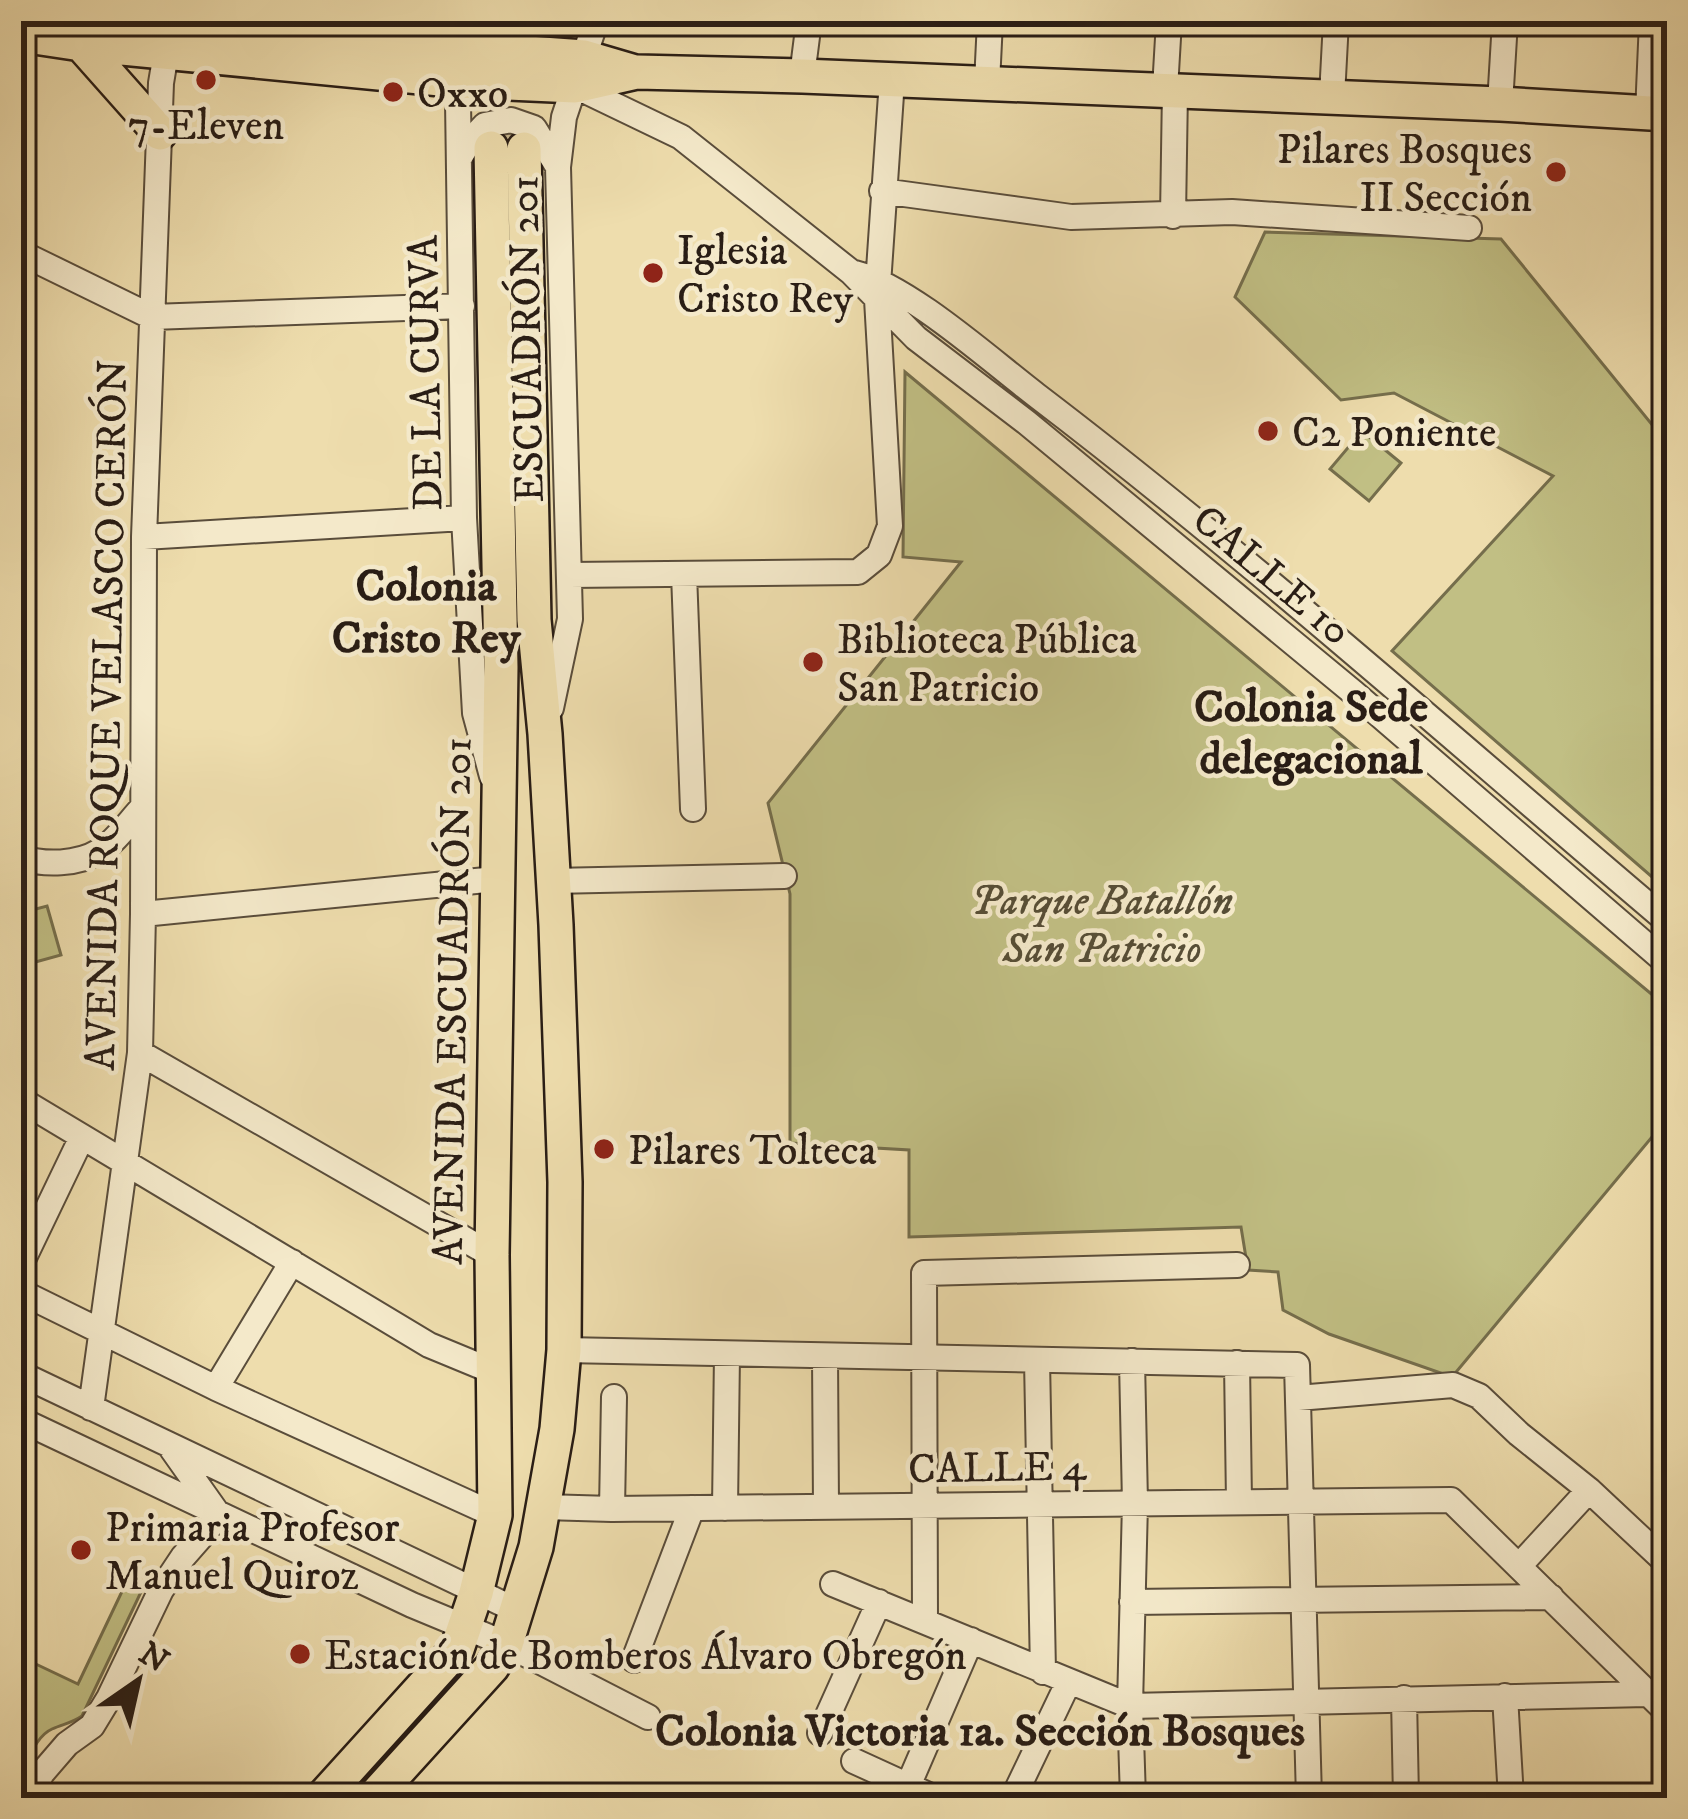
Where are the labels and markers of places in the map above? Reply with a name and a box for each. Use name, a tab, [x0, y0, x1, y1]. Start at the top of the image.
marker: 7-Eleven	[193, 67, 219, 93]
place label: Oxxo	[417, 69, 508, 121]
marker: Oxxo	[380, 79, 406, 105]
place label: 7-Eleven	[128, 101, 284, 153]
place label: Pilares Bosques II Sección	[1277, 125, 1532, 225]
marker: Pilares Bosques II Sección	[1543, 159, 1569, 185]
place label: Iglesia Cristo Rey	[677, 226, 854, 326]
marker: Iglesia Cristo Rey	[640, 260, 666, 286]
place label: C2 Poniente	[1292, 408, 1496, 460]
marker: C2 Poniente	[1255, 418, 1281, 444]
place label: Biblioteca Pública San Patricio	[837, 615, 1137, 715]
marker: Biblioteca Pública San Patricio	[800, 649, 826, 675]
place label: Pilares Tolteca	[628, 1126, 877, 1178]
marker: Pilares Tolteca	[591, 1136, 617, 1162]
place label: Primaria Profesor Manuel Quiroz	[105, 1503, 400, 1603]
marker: Primaria Profesor Manuel Quiroz	[68, 1537, 94, 1563]
place label: Estación de Bomberos Álvaro Obregón	[324, 1630, 967, 1683]
marker: Estación de Bomberos Álvaro Obregón	[287, 1641, 313, 1667]

